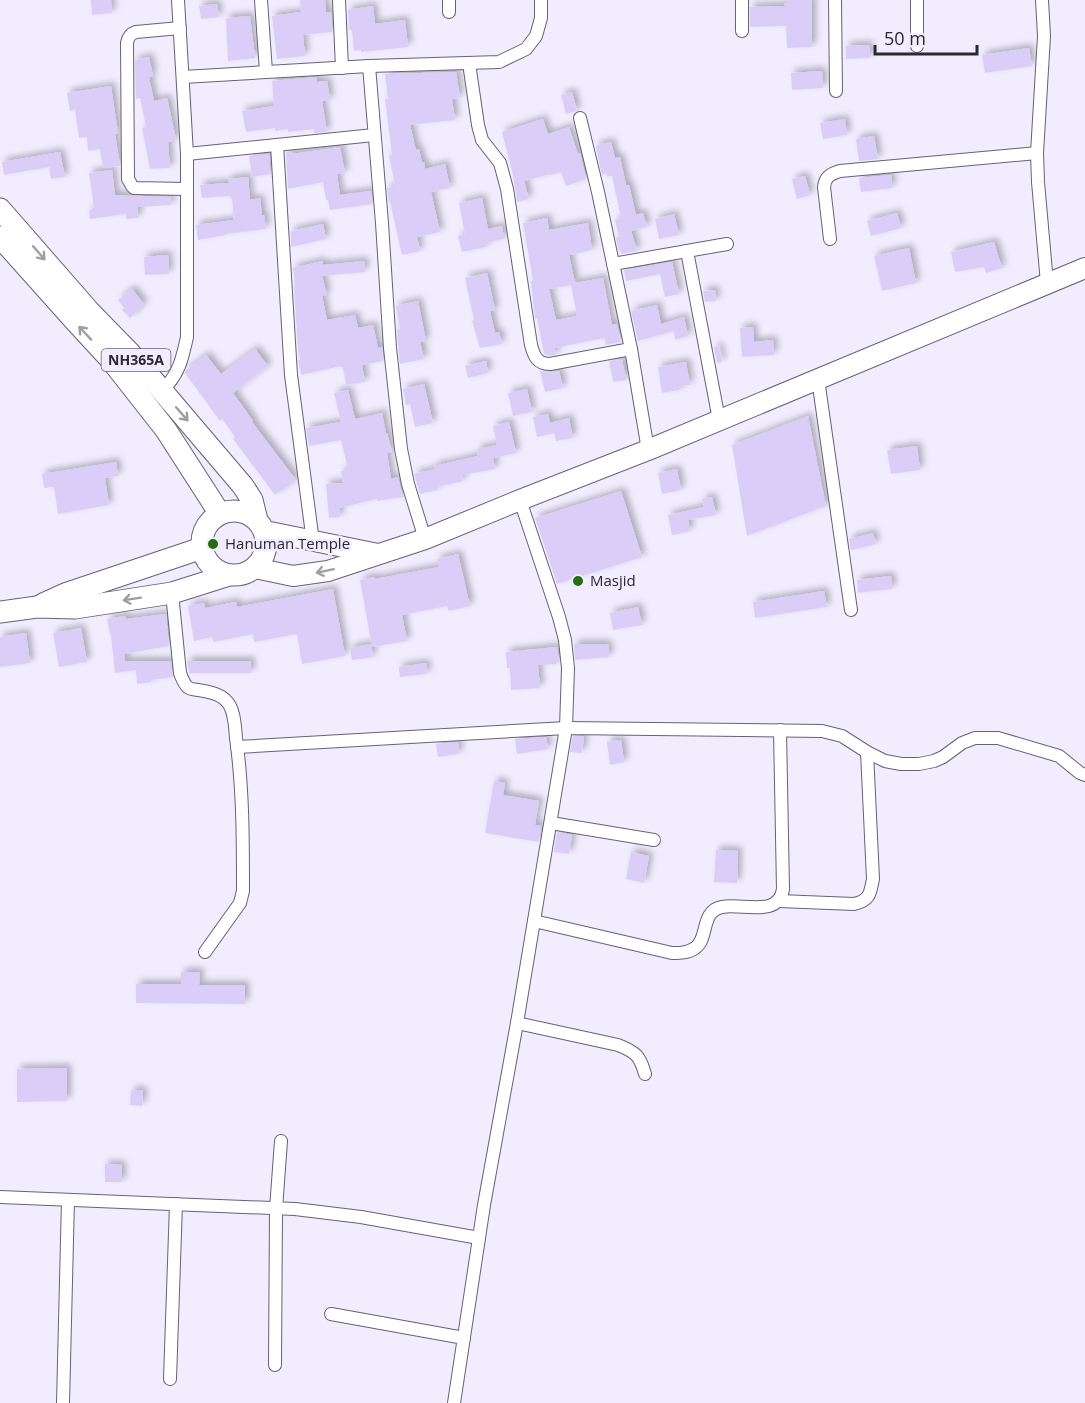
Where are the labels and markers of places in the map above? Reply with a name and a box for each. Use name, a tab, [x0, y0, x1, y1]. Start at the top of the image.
place label: Hanuman Temple	[225, 533, 350, 553]
marker: Hanuman Temple	[206, 537, 220, 551]
place label: Masjid	[590, 570, 636, 590]
marker: Masjid	[571, 574, 585, 588]

